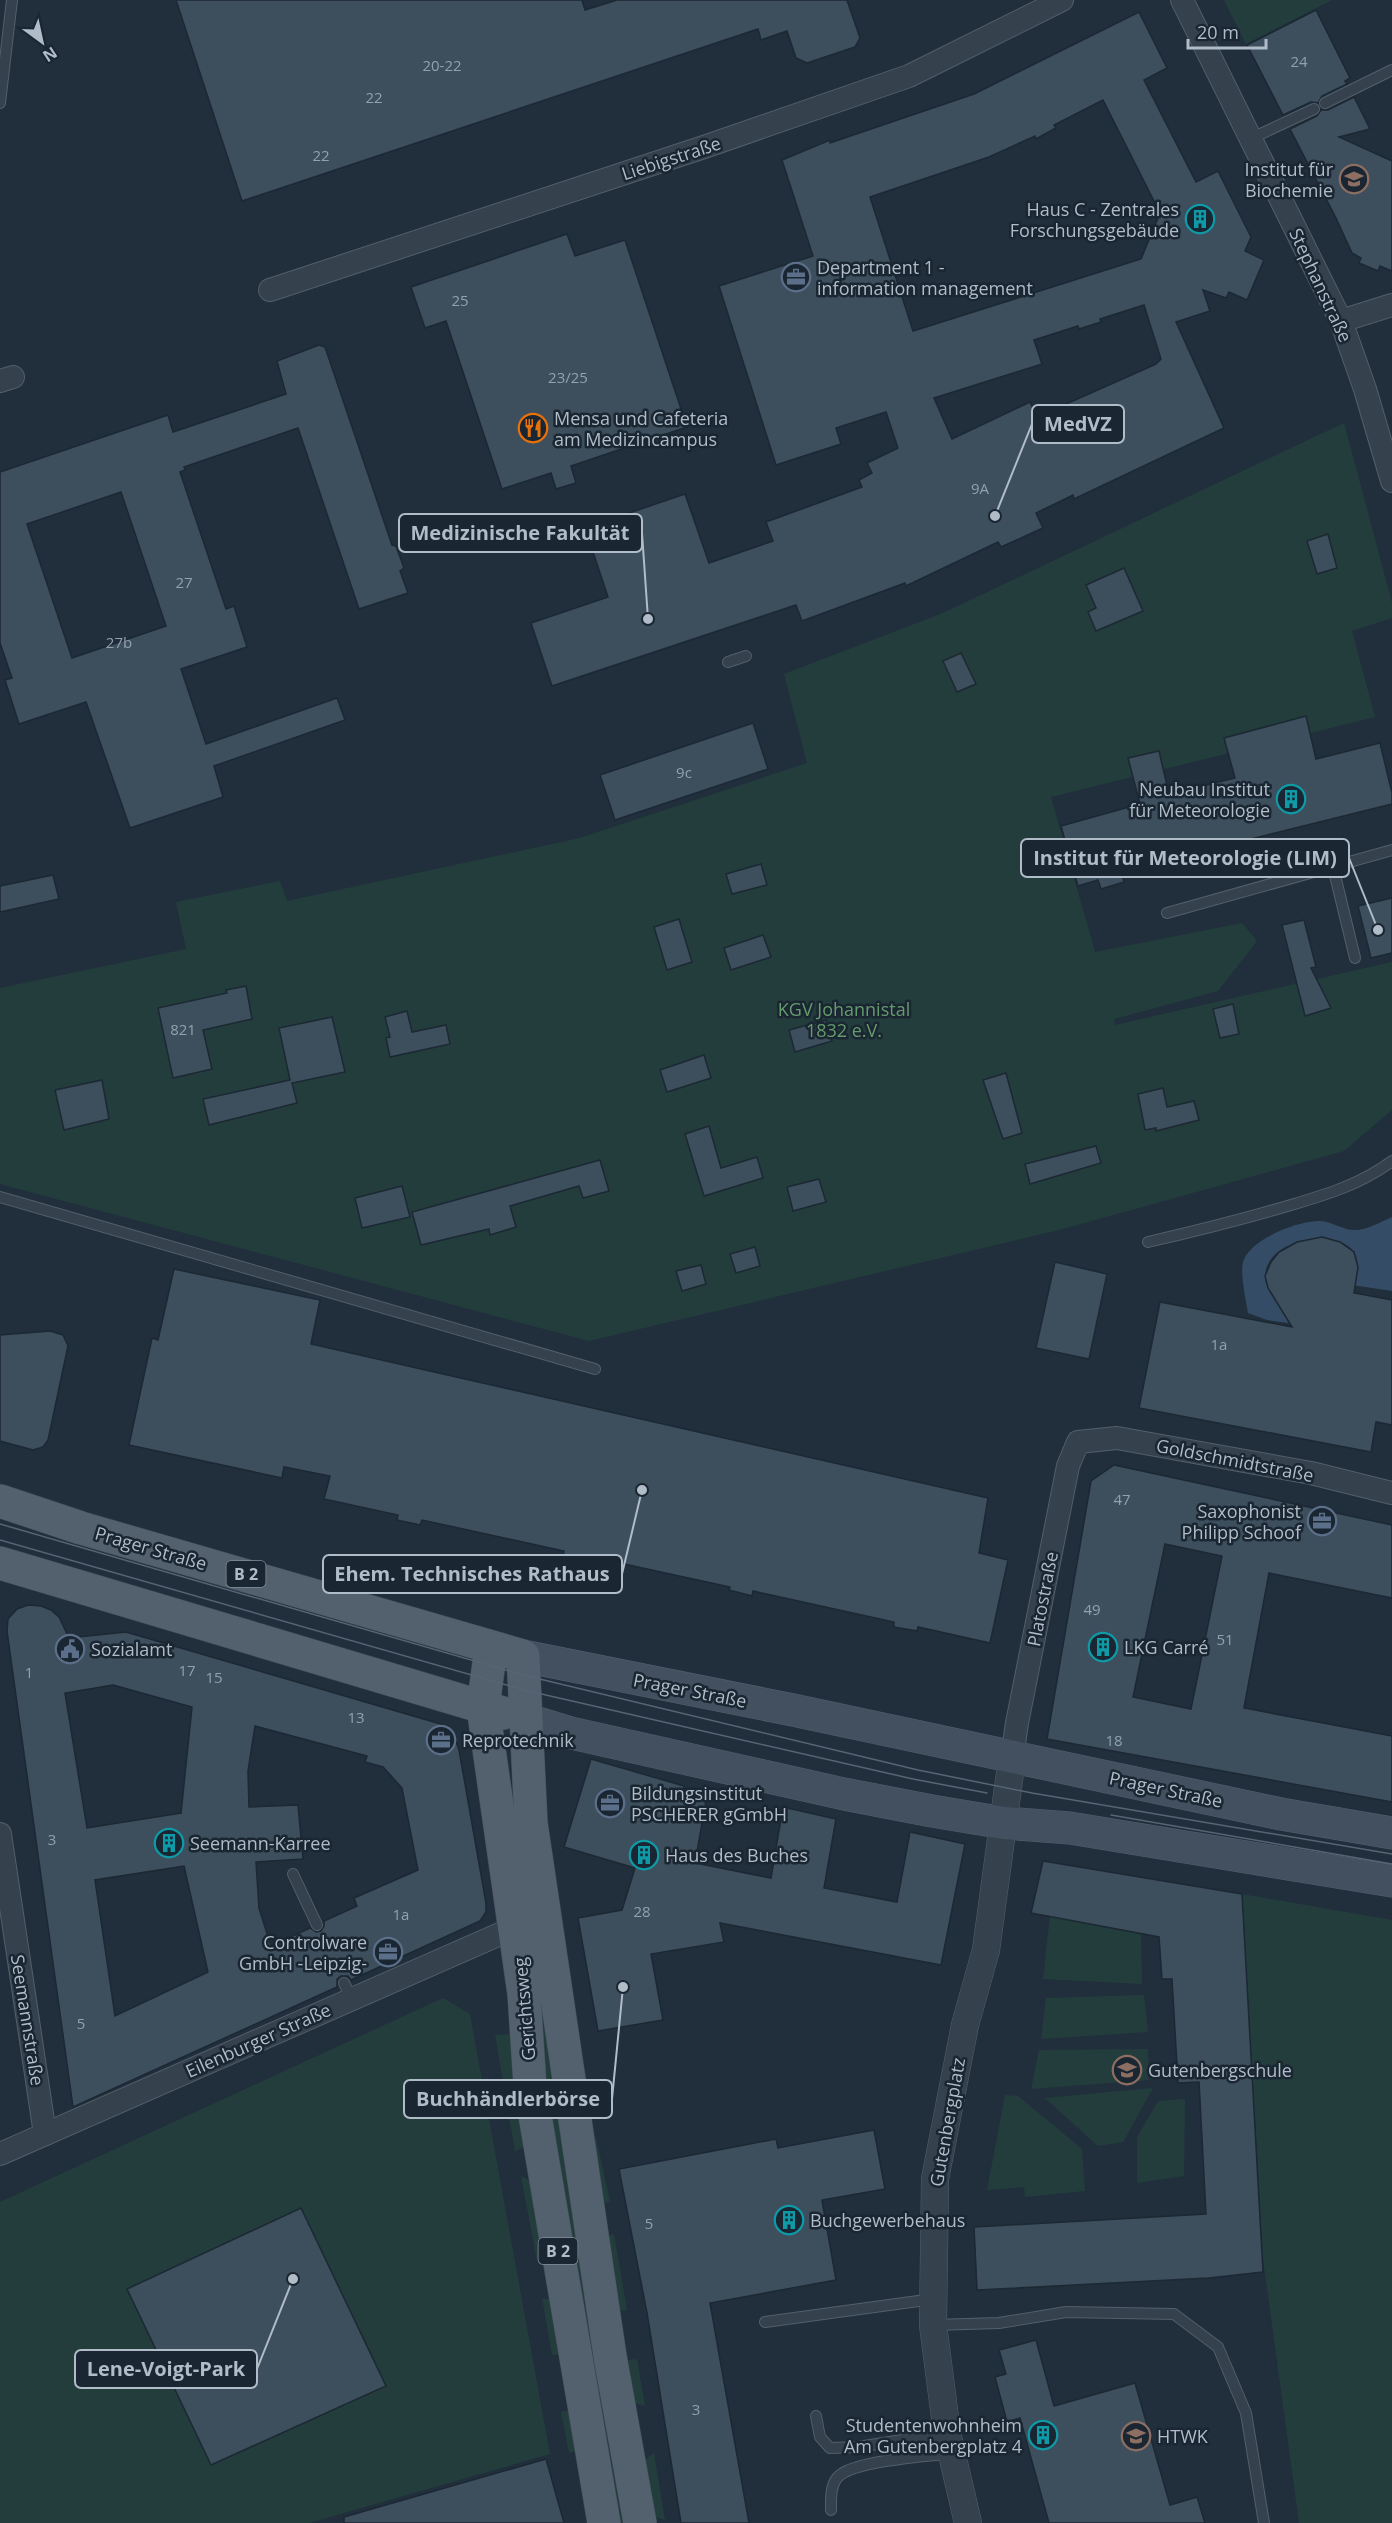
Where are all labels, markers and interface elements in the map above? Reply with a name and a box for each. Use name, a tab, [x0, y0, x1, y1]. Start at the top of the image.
north arrow	[12, 12, 72, 72]
scale bar	[1188, 12, 1266, 50]
text: 20 m	[1197, 20, 1239, 44]
text: N	[39, 42, 62, 67]
house number: 24	[1290, 51, 1308, 71]
house number: 20-22	[422, 55, 462, 75]
house number: 22	[365, 87, 383, 107]
street label: Liebigstraße	[618, 131, 724, 185]
house number: 22	[312, 145, 330, 165]
place label: Institut für Biochemie	[1244, 157, 1334, 202]
school or university icon: Institut für Biochemie	[1338, 163, 1370, 195]
place label: Haus C - Zentrales Forschungsgebäude	[1010, 197, 1179, 242]
building icon: Haus C - Zentrales Forschungsgebäude	[1184, 203, 1216, 235]
street label: Stephanstraße	[1284, 224, 1358, 346]
place label: Department 1 - information management	[817, 255, 1033, 300]
office icon: Department 1 - information management	[780, 261, 812, 293]
house number: 25	[451, 290, 469, 310]
house number: 23/25	[548, 367, 588, 387]
callout: MedVZ	[1032, 405, 1124, 443]
place label: Mensa und Cafeteria am Medizincampus	[554, 406, 728, 451]
text: MedVZ	[1044, 410, 1112, 437]
restaurant icon: Mensa und Cafeteria am Medizincampus	[517, 412, 549, 444]
house number: 9A	[971, 478, 990, 498]
callout: Medizinische Fakultät	[399, 514, 642, 552]
text: Medizinische Fakultät	[410, 519, 630, 546]
house number: 27	[175, 572, 193, 592]
house number: 27b	[106, 632, 132, 652]
house number: 9c	[676, 762, 692, 782]
place label: Neubau Institut für Meteorologie	[1129, 777, 1270, 822]
building icon: Neubau Institut für Meteorologie	[1275, 783, 1307, 815]
callout: Institut für Meteorologie (LIM)	[1021, 839, 1349, 877]
text: Institut für Meteorologie (LIM)	[1033, 844, 1337, 871]
park label: KGV Johannistal 1832 e.V.	[778, 997, 910, 1042]
house number: 821	[170, 1019, 196, 1039]
house number: 1a	[1211, 1334, 1227, 1354]
street label: Goldschmidtstraße	[1154, 1433, 1316, 1487]
house number: 47	[1113, 1489, 1131, 1509]
place label: Saxophonist Philipp Schoof	[1182, 1499, 1302, 1544]
office icon: Saxophonist Philipp Schoof	[1306, 1505, 1338, 1537]
street label: Prager Straße	[92, 1521, 210, 1575]
street label: Platostraße	[1021, 1549, 1063, 1649]
callout: Ehem. Technisches Rathaus	[323, 1555, 622, 1593]
text: Ehem. Technisches Rathaus	[334, 1560, 610, 1587]
road number: B 2	[226, 1561, 266, 1587]
house number: 49	[1083, 1599, 1101, 1619]
house number: 51	[1216, 1629, 1234, 1649]
building icon: LKG Carré	[1087, 1631, 1119, 1663]
public building icon: Sozialamt	[54, 1633, 86, 1665]
place label: LKG Carré	[1124, 1635, 1208, 1659]
place label: Sozialamt	[91, 1637, 172, 1661]
house number: 17	[178, 1660, 196, 1680]
house number: 1	[25, 1662, 33, 1682]
house number: 15	[205, 1667, 223, 1687]
street label: Prager Straße	[631, 1667, 749, 1713]
house number: 13	[347, 1707, 365, 1727]
office icon: Reprotechnik	[425, 1724, 457, 1756]
place label: Reprotechnik	[462, 1728, 574, 1752]
house number: 18	[1105, 1730, 1123, 1750]
street label: Prager Straße	[1107, 1765, 1225, 1813]
place label: Bildungsinstitut PSCHERER gGmbH	[631, 1781, 787, 1826]
office icon: Bildungsinstitut PSCHERER gGmbH	[594, 1787, 626, 1819]
building icon: Seemann-Karree	[153, 1827, 185, 1859]
house number: 3	[48, 1829, 56, 1849]
place label: Seemann-Karree	[190, 1831, 331, 1855]
building icon: Haus des Buches	[628, 1839, 660, 1871]
place label: Haus des Buches	[665, 1843, 808, 1867]
house number: 28	[633, 1901, 651, 1921]
house number: 1a	[393, 1904, 409, 1924]
place label: Controlware GmbH -Leipzig-	[239, 1930, 367, 1975]
office icon: Controlware GmbH -Leipzig-	[372, 1936, 404, 1968]
street label: Seemannstraße	[6, 1953, 50, 2087]
street label: Gerichtsweg	[508, 1956, 540, 2062]
street label: Eilenburger Straße	[182, 1997, 334, 2083]
house number: 5	[77, 2013, 85, 2033]
school or university icon: Gutenbergschule	[1111, 2054, 1143, 2086]
street label: Gutenbergplatz	[924, 2056, 970, 2188]
place label: Gutenbergschule	[1148, 2058, 1292, 2082]
callout: Buchhändlerbörse	[404, 2080, 612, 2118]
text: Buchhändlerbörse	[416, 2085, 600, 2112]
building icon: Buchgewerbehaus	[773, 2204, 805, 2236]
place label: Buchgewerbehaus	[810, 2208, 965, 2232]
house number: 5	[645, 2213, 653, 2233]
road number: B 2	[538, 2238, 578, 2264]
callout: Lene-Voigt-Park	[75, 2350, 257, 2388]
text: Lene-Voigt-Park	[87, 2355, 246, 2382]
house number: 3	[692, 2399, 700, 2419]
place label: Studentenwohnheim Am Gutenbergplatz 4	[844, 2413, 1022, 2458]
building icon: Studentenwohnheim Am Gutenbergplatz 4	[1027, 2419, 1059, 2451]
school or university icon: HTWK	[1120, 2420, 1152, 2452]
place label: HTWK	[1157, 2424, 1209, 2448]

